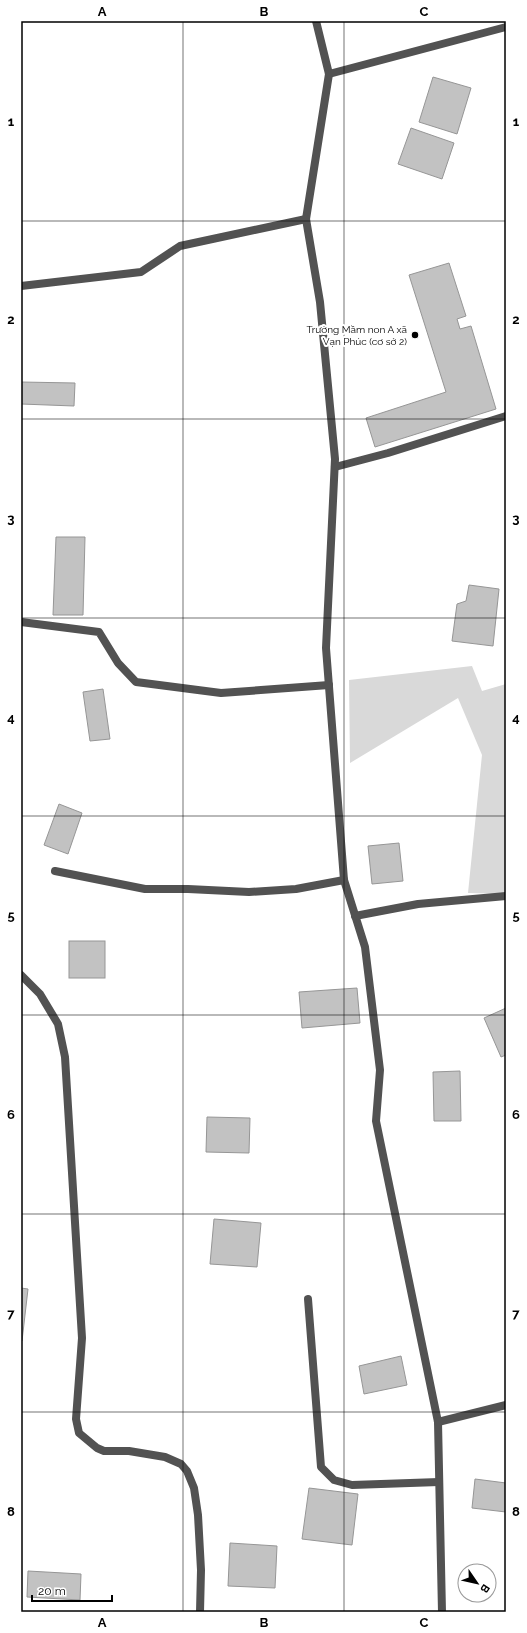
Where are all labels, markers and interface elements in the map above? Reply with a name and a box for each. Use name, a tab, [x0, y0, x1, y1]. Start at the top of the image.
text: A	[98, 4, 107, 19]
text: B	[260, 4, 269, 19]
text: C	[420, 4, 429, 19]
text: 1	[8, 114, 15, 129]
text: 1	[513, 114, 520, 129]
text: 2	[7, 312, 15, 327]
text: 2	[512, 312, 520, 327]
place label: Trường Mầm non A xã Vạn Phúc (cơ sở 2)	[307, 324, 407, 347]
marker: Trường Mầm non A xã Vạn Phúc (cơ sở 2)	[410, 330, 420, 340]
text: 3	[7, 511, 15, 526]
text: 3	[512, 511, 520, 526]
text: 4	[7, 710, 15, 725]
text: 4	[512, 710, 520, 725]
text: 5	[7, 908, 15, 923]
text: 5	[512, 908, 520, 923]
text: 6	[7, 1107, 15, 1122]
text: 6	[512, 1107, 520, 1122]
text: 7	[7, 1306, 15, 1321]
text: 7	[512, 1306, 520, 1321]
text: 8	[7, 1504, 15, 1519]
text: 8	[512, 1504, 520, 1519]
north arrow	[457, 1563, 497, 1603]
scale bar	[32, 1577, 112, 1603]
text: B	[477, 1582, 492, 1595]
text: 20 m	[38, 1584, 66, 1598]
text: A	[98, 1615, 107, 1630]
text: B	[260, 1615, 269, 1630]
text: C	[420, 1615, 429, 1630]

